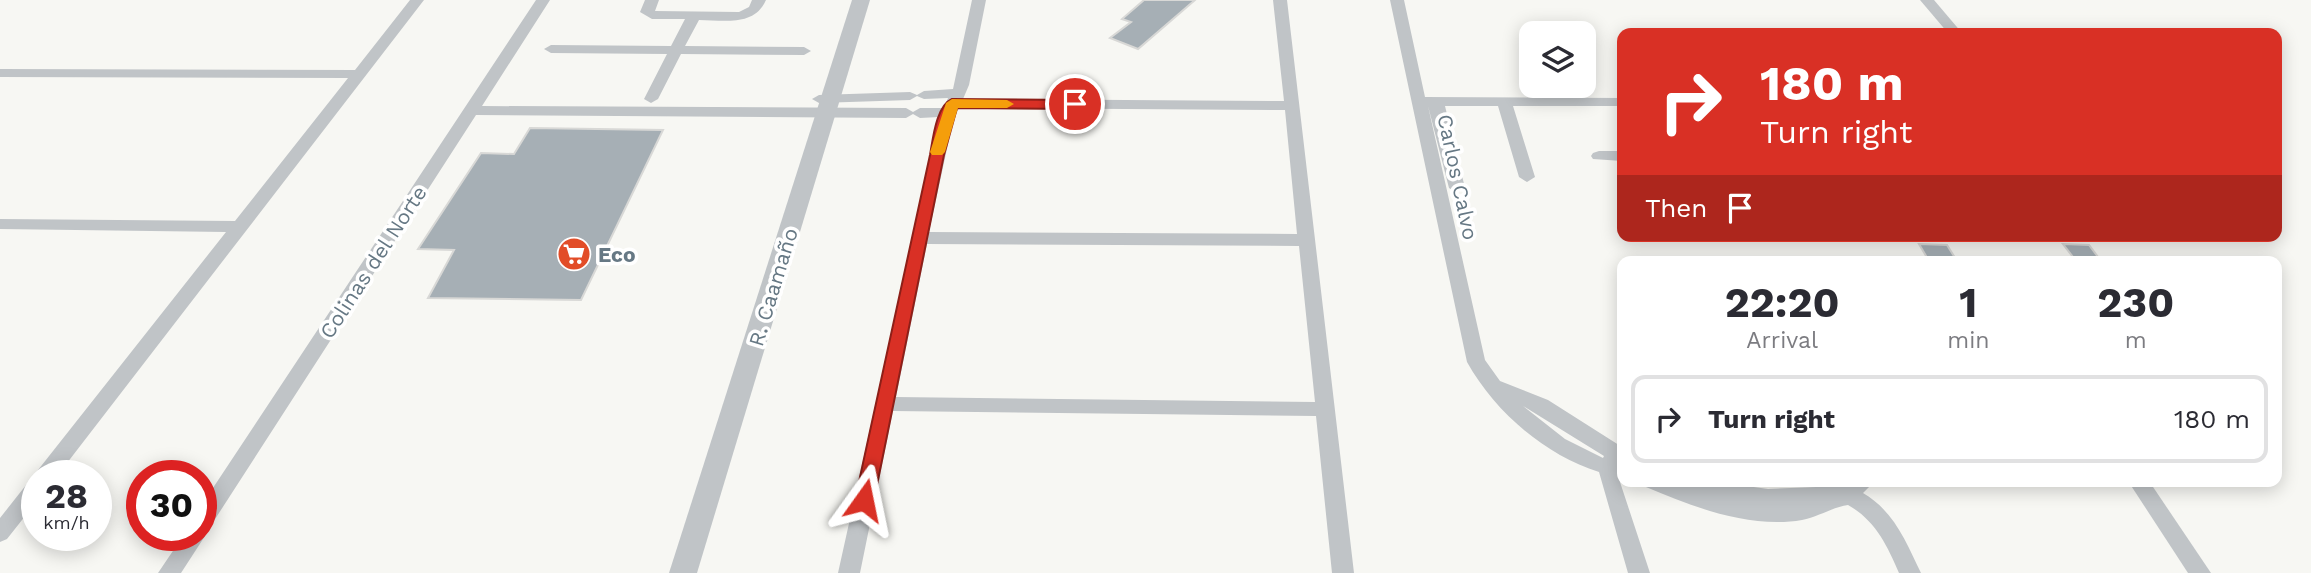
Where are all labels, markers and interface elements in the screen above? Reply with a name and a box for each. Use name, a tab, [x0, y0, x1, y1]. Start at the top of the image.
map controls	[1519, 21, 1596, 98]
button: layers	[1519, 21, 1596, 98]
text: 180 m	[1760, 54, 1904, 112]
icon: right	[1645, 56, 1736, 147]
pin	[1045, 74, 1105, 134]
icon: arrive	[1056, 85, 1094, 123]
street label: Carlos Calvo	[1432, 112, 1484, 242]
text: Turn right	[1760, 113, 1912, 151]
street label: Colinas del Norte	[314, 181, 432, 343]
icon: arrive	[1721, 189, 1759, 227]
text: Then	[1645, 193, 1707, 223]
street label: R. Caamaño	[743, 225, 803, 349]
supermarket icon: Eco	[555, 235, 593, 273]
place label: Eco	[598, 242, 636, 267]
text: 22:20	[1725, 278, 1840, 327]
text: 1	[1959, 278, 1977, 327]
text: 230	[2097, 278, 2174, 327]
text: Arrival	[1746, 327, 1818, 354]
text: min	[1947, 327, 1990, 354]
text: m	[2125, 327, 2147, 354]
icon: right	[1649, 400, 1687, 438]
text: Turn right	[1708, 404, 1835, 434]
text: 180 m	[2174, 404, 2250, 434]
speed limit sign: 30	[126, 460, 217, 551]
position arrow	[827, 463, 901, 537]
text: 28	[45, 475, 88, 517]
text: km/h	[43, 512, 90, 533]

